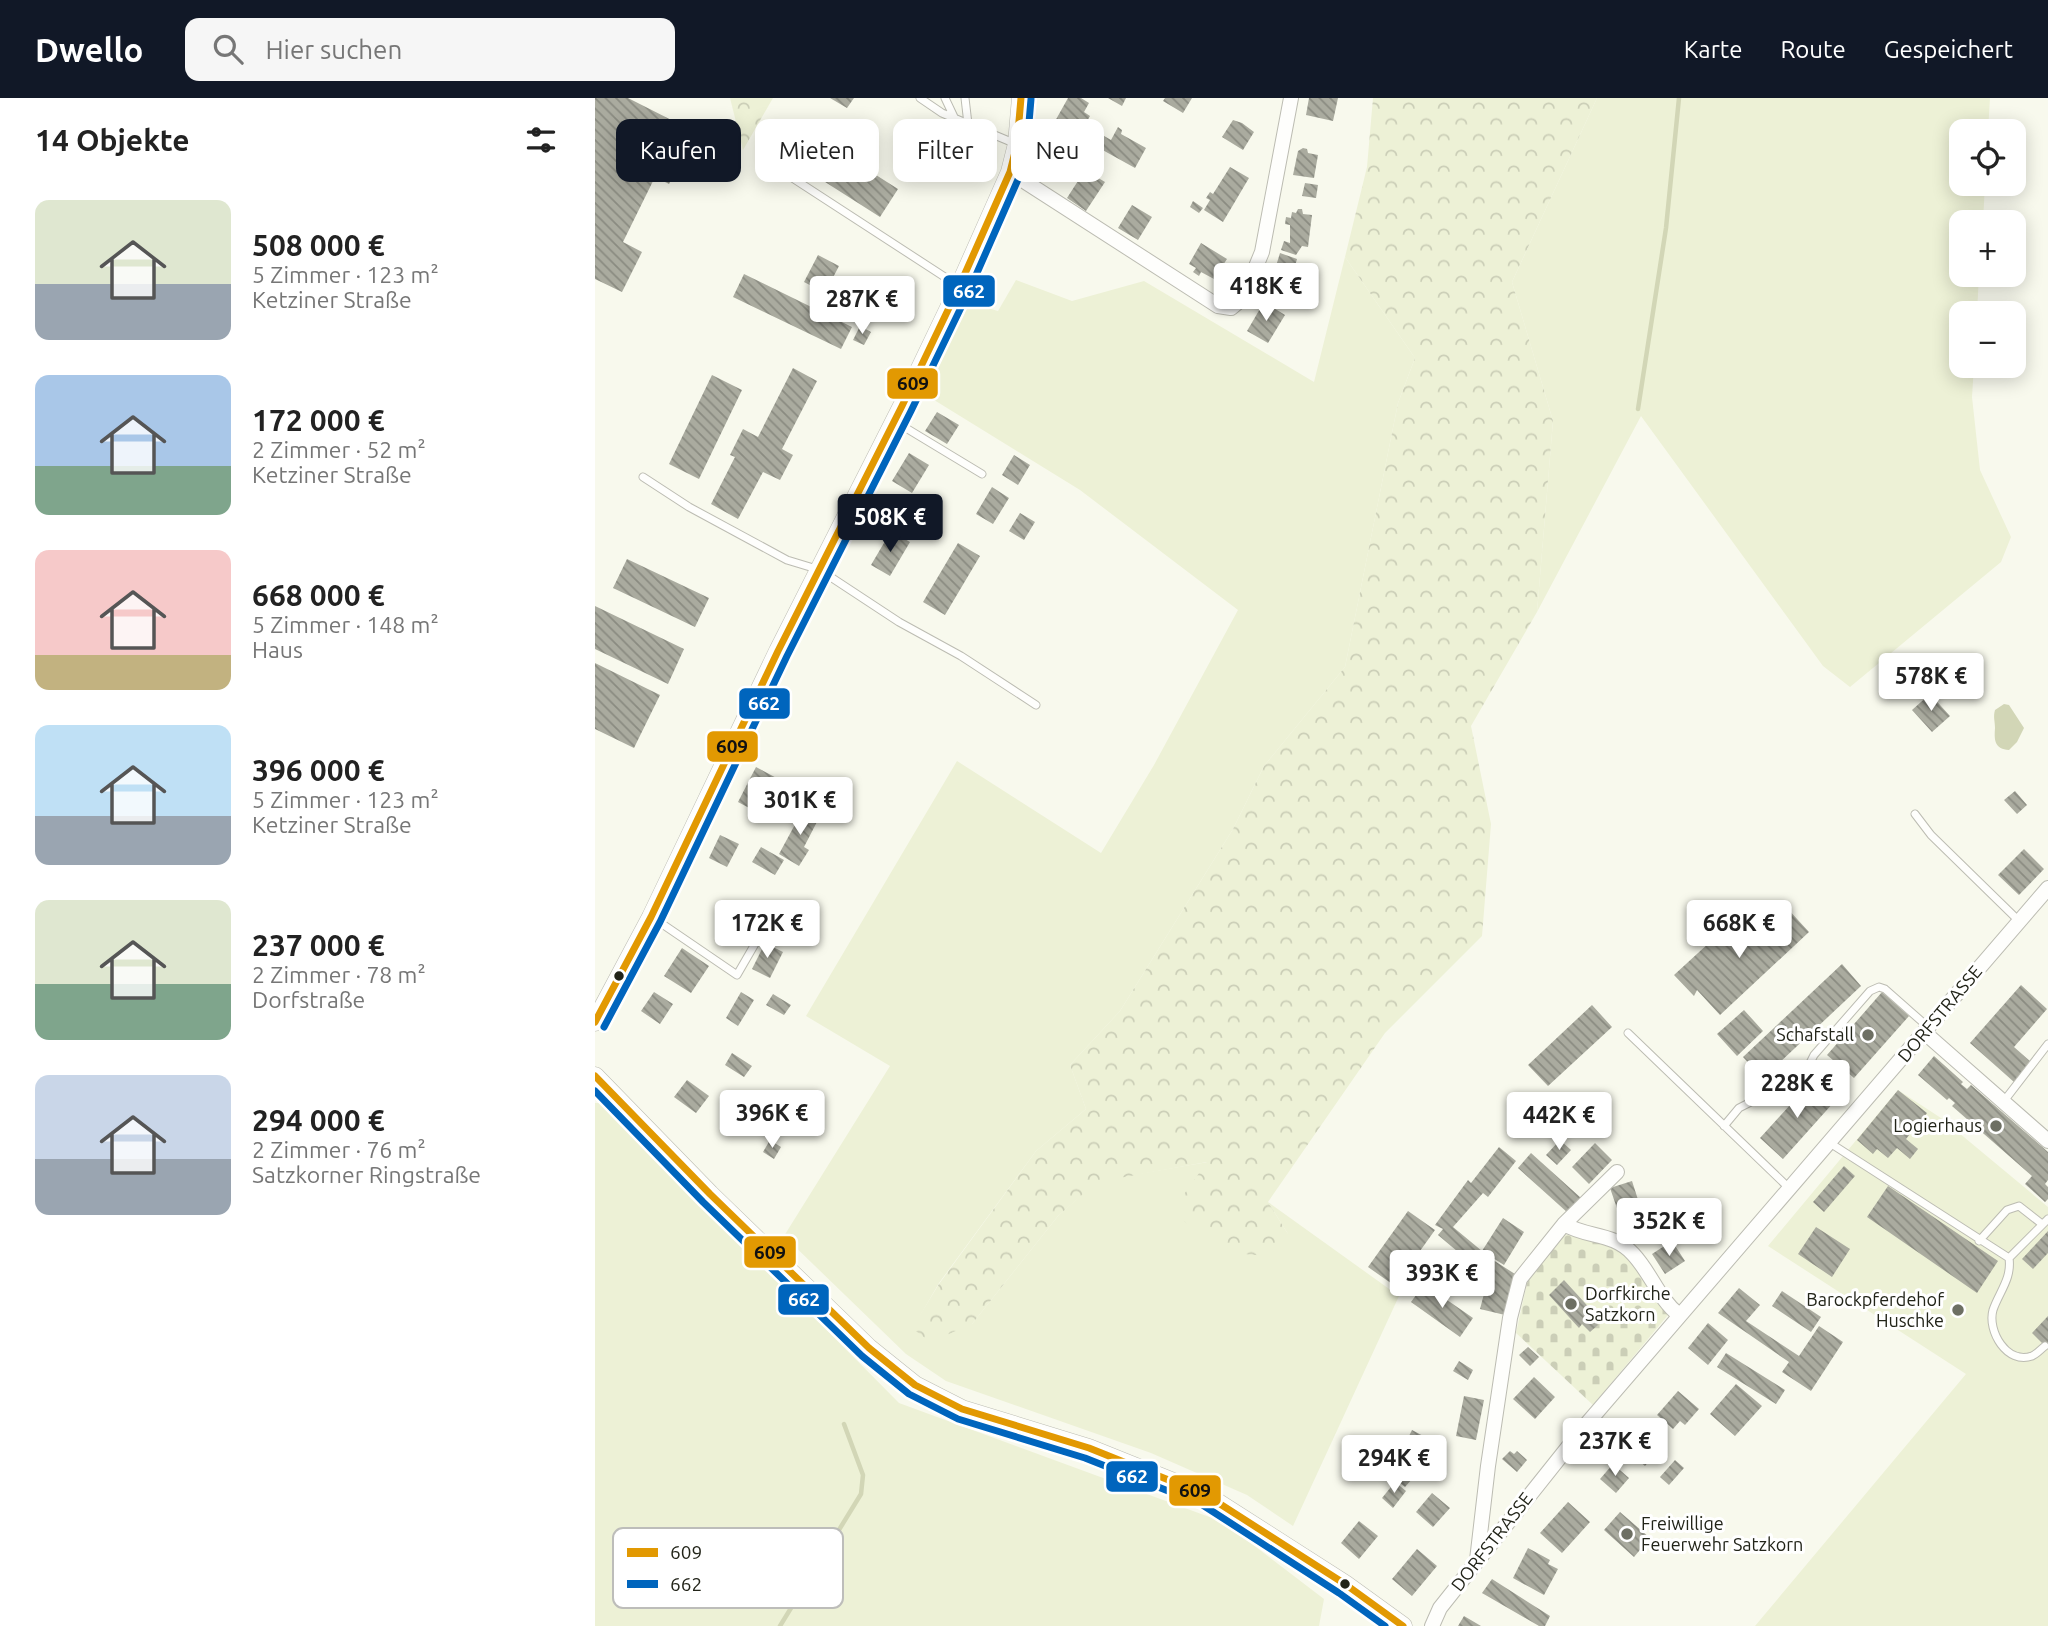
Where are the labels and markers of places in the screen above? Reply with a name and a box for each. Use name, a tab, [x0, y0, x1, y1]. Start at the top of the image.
pin: 418K €	[1209, 264, 1323, 323]
pin: 287K €	[805, 276, 919, 336]
pin: 508K €	[833, 494, 947, 554]
pin: 578K €	[1874, 654, 1988, 713]
pin: 301K €	[743, 778, 857, 837]
pin: 172K €	[710, 900, 824, 960]
pin: 668K €	[1682, 900, 1796, 960]
unlabelled marker	[612, 969, 626, 983]
place label: Schafstall	[1776, 1024, 1854, 1044]
marker: Schafstall	[1860, 1027, 1876, 1043]
pin: 228K €	[1740, 1060, 1854, 1120]
pin: 396K €	[715, 1090, 829, 1150]
pin: 442K €	[1502, 1093, 1616, 1152]
place label: Logierhaus	[1893, 1115, 1982, 1135]
marker: Logierhaus	[1988, 1118, 2004, 1134]
pin: 352K €	[1612, 1198, 1726, 1258]
pin: 393K €	[1385, 1250, 1499, 1310]
place label: Dorfkirche Satzkorn	[1585, 1283, 1671, 1324]
place label: Barockpferdehof Huschke	[1806, 1289, 1944, 1330]
marker: Dorfkirche Satzkorn	[1563, 1296, 1579, 1312]
marker: Barockpferdehof Huschke	[1950, 1302, 1966, 1318]
pin: 237K €	[1558, 1418, 1672, 1478]
pin: 294K €	[1337, 1436, 1451, 1495]
place label: Freiwillige Feuerwehr Satzkorn	[1641, 1513, 1803, 1554]
marker: Freiwillige Feuerwehr Satzkorn	[1619, 1526, 1635, 1542]
unlabelled marker	[1338, 1577, 1352, 1591]

